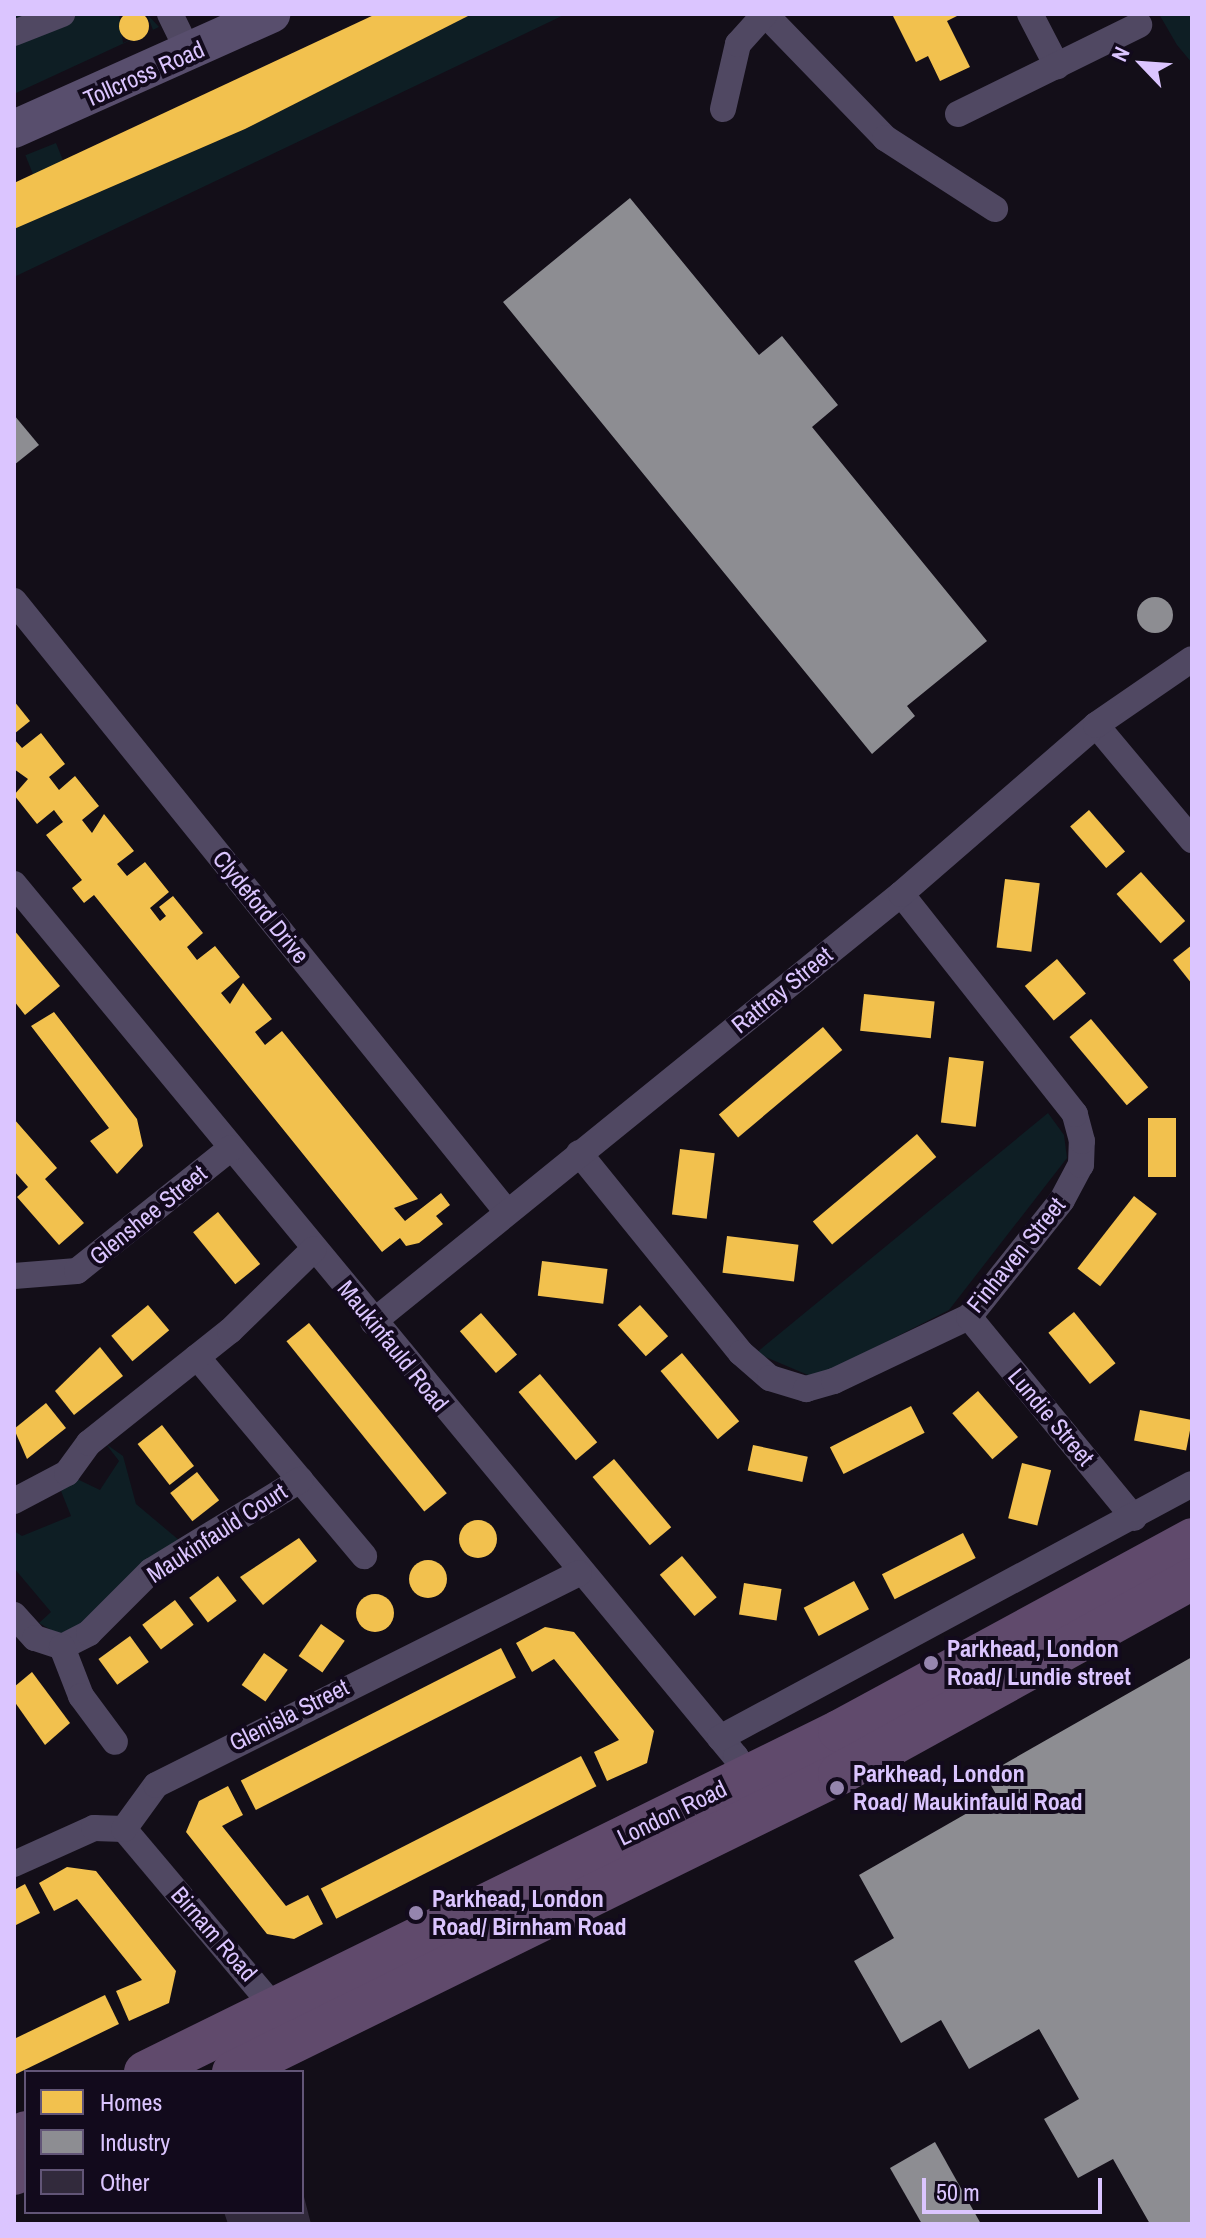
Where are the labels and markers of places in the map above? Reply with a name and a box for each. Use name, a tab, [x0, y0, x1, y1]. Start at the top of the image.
place label: Parkhead, London Road/ Lundie street	[947, 1635, 1131, 1691]
marker: Parkhead, London Road/ Lundie street	[922, 1654, 940, 1672]
place label: Parkhead, London Road/ Maukinfauld Road	[853, 1760, 1083, 1816]
marker: Parkhead, London Road/ Maukinfauld Road	[828, 1779, 846, 1797]
place label: Parkhead, London Road/ Birnham Road	[432, 1885, 627, 1941]
marker: Parkhead, London Road/ Birnham Road	[407, 1904, 425, 1922]

